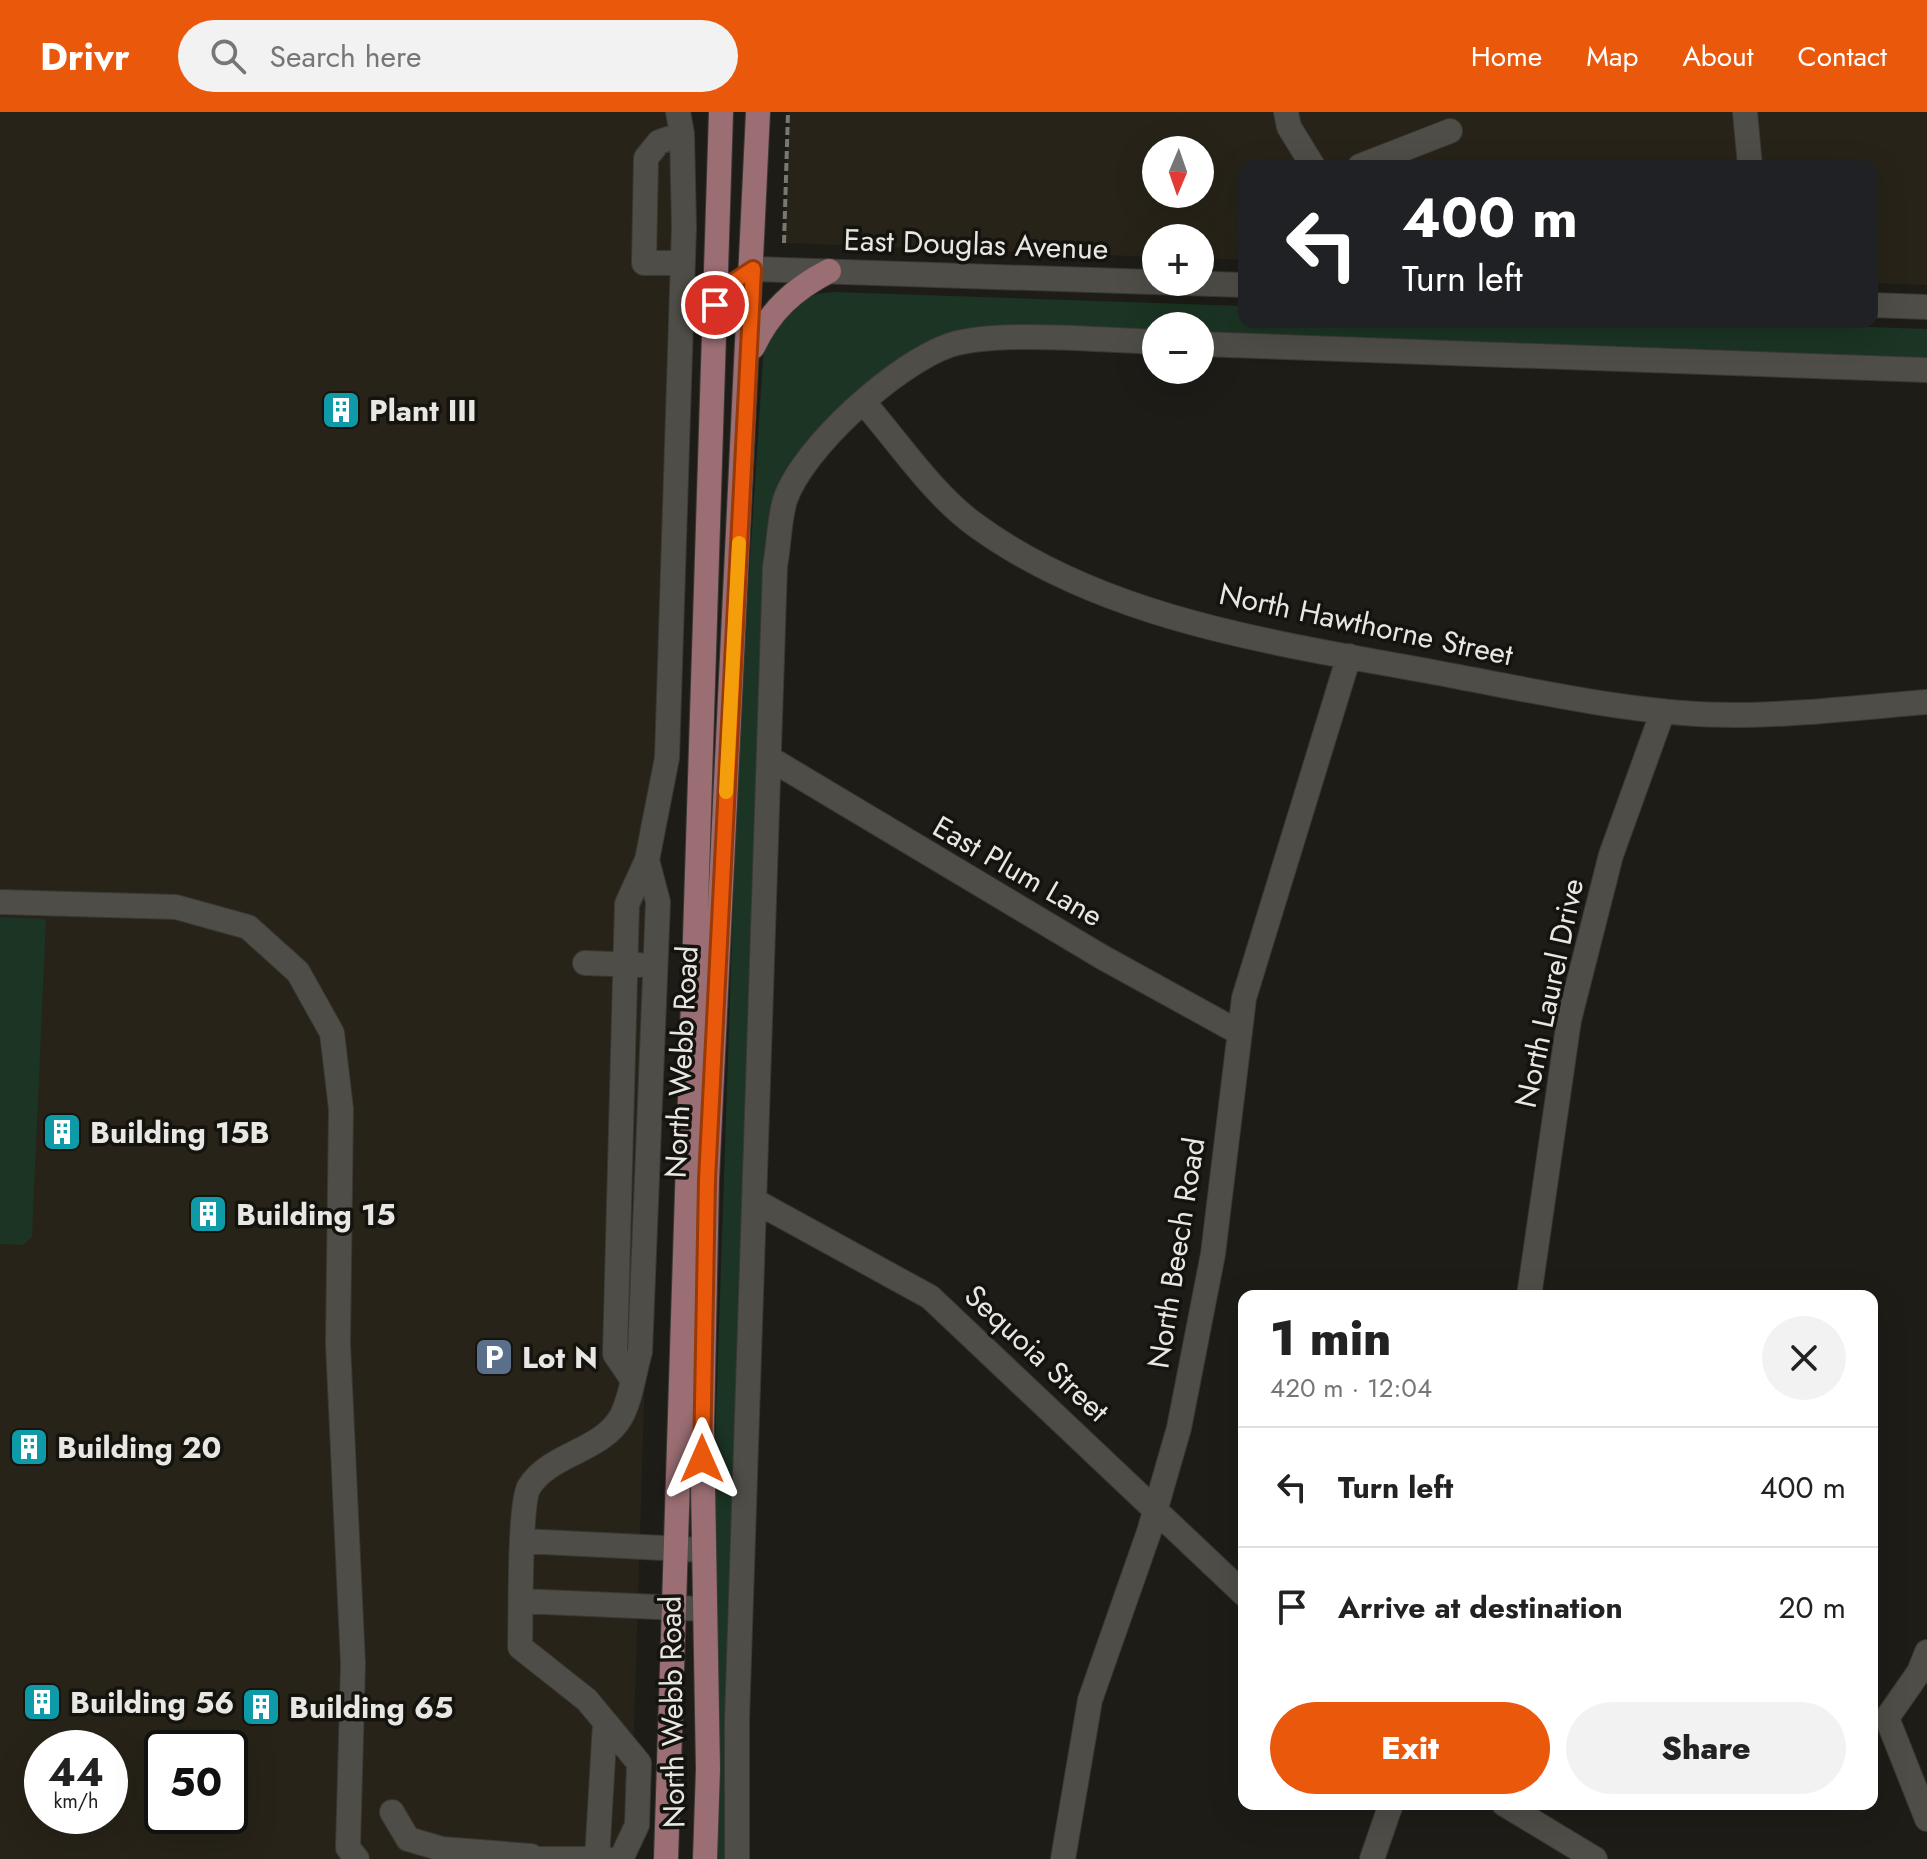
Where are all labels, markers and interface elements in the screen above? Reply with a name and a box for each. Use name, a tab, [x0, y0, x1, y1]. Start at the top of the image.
search box	[178, 20, 738, 92]
text: Drivr	[40, 29, 130, 84]
icon: search	[206, 34, 250, 78]
text: Search here	[270, 35, 421, 78]
text: Home	[1471, 36, 1542, 77]
text: Map	[1586, 36, 1638, 77]
text: About	[1682, 36, 1754, 77]
text: Contact	[1798, 36, 1887, 77]
north arrow	[1142, 136, 1214, 208]
map controls	[1142, 136, 1214, 384]
text: 400 m	[1402, 177, 1578, 258]
icon: left	[1270, 192, 1374, 296]
street label: East Douglas Avenue	[843, 218, 1109, 270]
button: +	[1142, 224, 1214, 296]
text: Turn left	[1402, 252, 1523, 304]
pin	[681, 271, 749, 339]
icon: arrive	[693, 283, 737, 327]
button: −	[1142, 312, 1214, 384]
building icon: Plant III	[320, 389, 362, 431]
place label: Plant III	[369, 389, 477, 432]
street label: North Hawthorne Street	[1215, 572, 1518, 676]
street label: East Plum Lane	[925, 805, 1111, 937]
street label: North Laurel Drive	[1504, 874, 1594, 1112]
street label: North Webb Road	[653, 945, 709, 1179]
building icon: Building 15B	[41, 1111, 83, 1153]
place label: Building 15B	[90, 1111, 269, 1154]
street label: North Beech Road	[1137, 1134, 1215, 1372]
building icon: Building 15	[187, 1193, 229, 1235]
place label: Building 15	[236, 1193, 396, 1236]
street label: Sequoia Street	[955, 1275, 1120, 1432]
text: 1 min	[1270, 1304, 1391, 1373]
button: close	[1762, 1316, 1846, 1400]
parking icon: Lot N	[473, 1336, 515, 1378]
place label: Lot N	[522, 1336, 598, 1379]
text: 420 m · 12:04	[1270, 1369, 1432, 1407]
position arrow	[660, 1417, 744, 1501]
building icon: Building 20	[8, 1426, 50, 1468]
place label: Building 20	[57, 1426, 221, 1469]
icon: left	[1270, 1465, 1314, 1509]
text: Turn left	[1338, 1466, 1453, 1509]
text: 400 m	[1760, 1466, 1846, 1509]
icon: arrive	[1270, 1585, 1314, 1629]
text: Arrive at destination	[1338, 1586, 1623, 1629]
text: 20 m	[1779, 1586, 1846, 1629]
street label: North Webb Road	[648, 1595, 696, 1829]
building icon: Building 56	[21, 1681, 63, 1723]
place label: Building 56	[70, 1681, 234, 1724]
building icon: Building 65	[240, 1686, 282, 1728]
place label: Building 65	[289, 1686, 453, 1729]
button: Exit	[1270, 1702, 1550, 1794]
button: Share	[1566, 1702, 1846, 1794]
speed limit sign: 50	[144, 1730, 248, 1834]
text: 44	[48, 1743, 104, 1801]
text: km/h	[53, 1787, 99, 1816]

